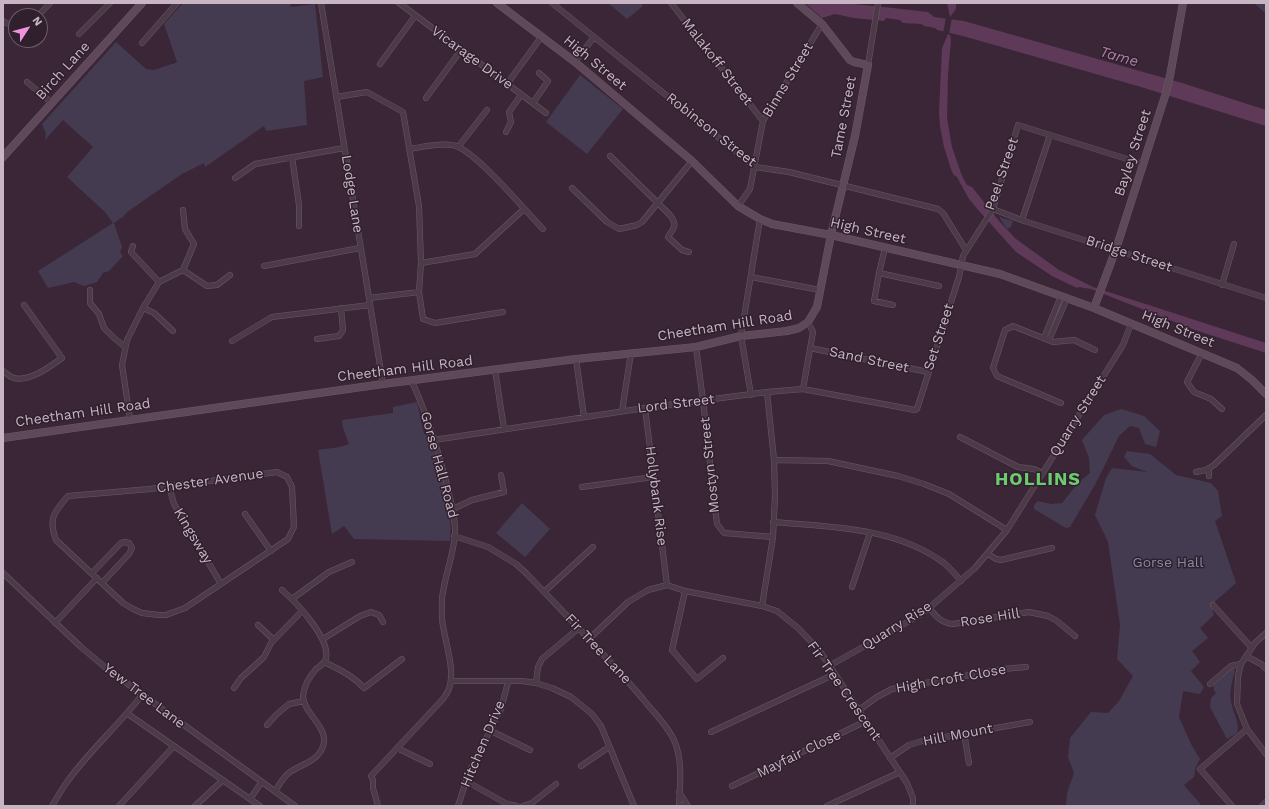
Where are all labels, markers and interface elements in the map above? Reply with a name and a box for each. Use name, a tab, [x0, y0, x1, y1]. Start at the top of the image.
north arrow	[8, 8, 48, 48]
text: N	[30, 14, 45, 28]
street label: Malakoff Street	[678, 15, 756, 109]
street label: Vicarage Drive	[428, 23, 516, 93]
street label: High Street	[560, 32, 630, 94]
street label: Birch Lane	[32, 38, 94, 104]
street label: Binns Street	[759, 39, 817, 121]
water label: Tame	[1098, 43, 1140, 71]
street label: Tame Street	[828, 75, 860, 159]
street label: Robinson Street	[662, 90, 760, 170]
street label: Bayley Street	[1111, 108, 1155, 198]
street label: Peel Street	[982, 135, 1022, 213]
street label: Lodge Lane	[338, 154, 366, 234]
street label: High Street	[829, 214, 907, 248]
street label: Bridge Street	[1084, 232, 1174, 276]
street label: Set Street	[920, 301, 958, 373]
street label: Cheetham Hill Road	[656, 307, 794, 345]
street label: High Street	[1139, 307, 1217, 351]
street label: Sand Street	[828, 343, 910, 377]
street label: Cheetham Hill Road	[336, 352, 474, 386]
street label: Quarry Street	[1046, 372, 1110, 460]
street label: Lord Street	[636, 391, 716, 417]
street label: Cheetham Hill Road	[14, 395, 152, 431]
street label: Gorse Hall Road	[417, 410, 461, 520]
street label: Mostyn Street	[697, 416, 723, 514]
street label: Hollybank Rise	[642, 445, 670, 547]
street label: Chester Avenue	[156, 465, 264, 497]
district label: HOLLINS	[995, 469, 1081, 491]
street label: Kingsway	[170, 505, 216, 567]
park label: Gorse Hall	[1133, 555, 1203, 571]
street label: Quarry Rise	[859, 598, 935, 654]
street label: Rose Hill	[959, 605, 1021, 631]
street label: Fir Tree Lane	[561, 610, 635, 688]
street label: Fir Tree Crescent	[803, 638, 885, 744]
street label: Yew Tree Lane	[100, 660, 188, 732]
street label: High Croft Close	[895, 661, 1007, 697]
street label: Hitchen Drive	[457, 698, 509, 790]
street label: Hill Mount	[922, 720, 994, 750]
street label: Mayfair Close	[754, 726, 844, 782]

